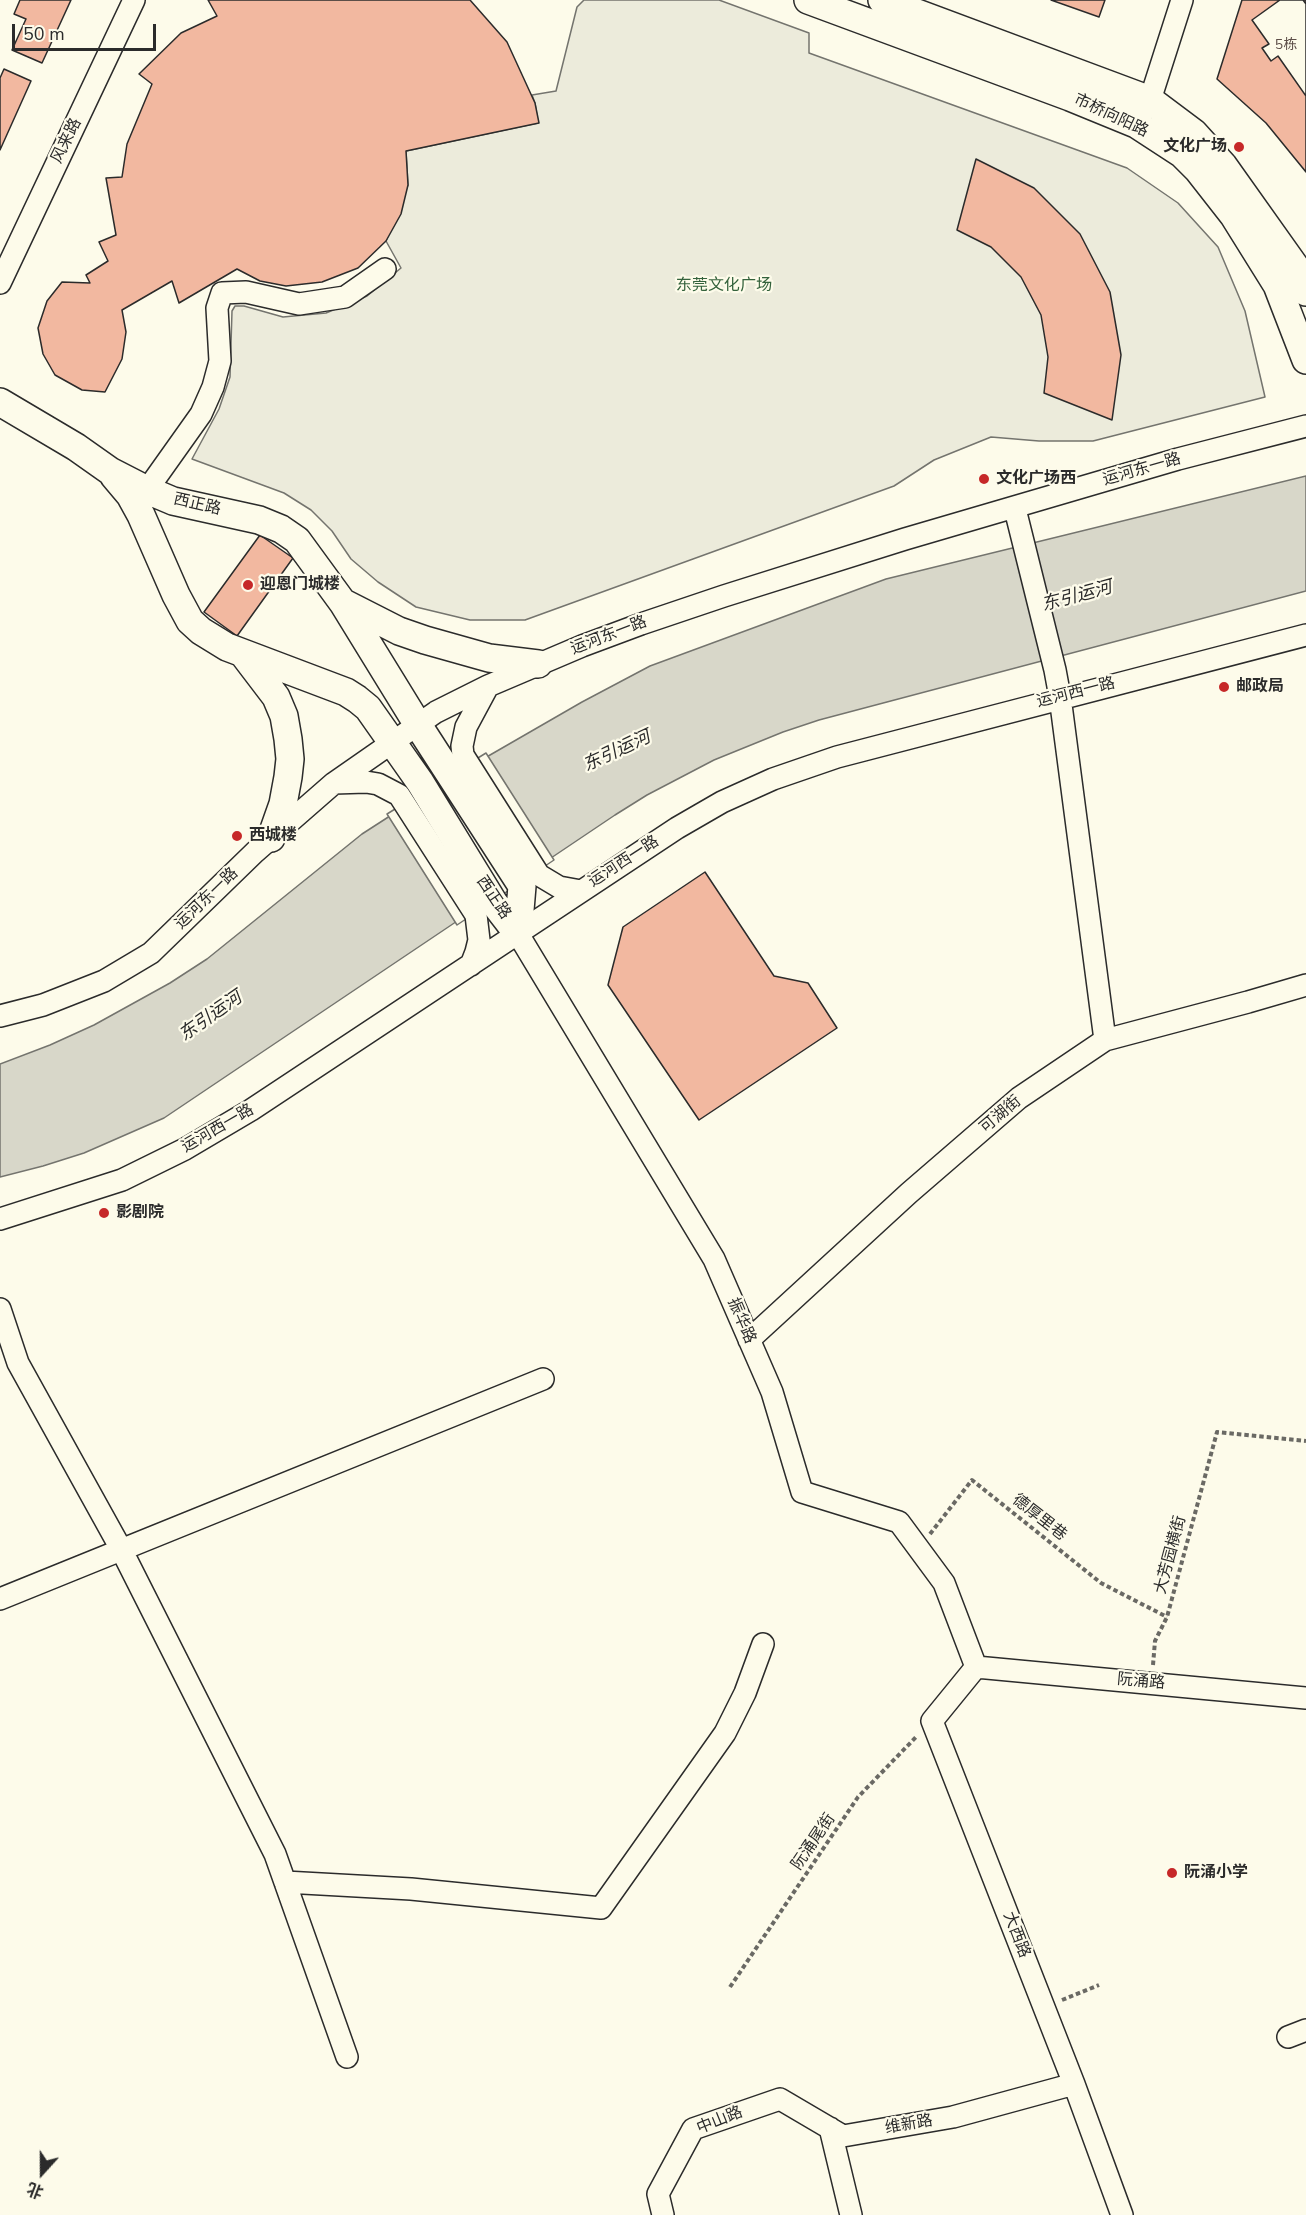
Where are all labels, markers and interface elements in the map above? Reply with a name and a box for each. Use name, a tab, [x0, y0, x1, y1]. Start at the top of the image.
scale bar	[15, 12, 159, 50]
text: 50 m	[23, 22, 65, 46]
house number: 5栋	[1275, 38, 1297, 54]
street label: 市桥向阳路	[1071, 90, 1151, 142]
street label: 风来路	[48, 115, 86, 167]
place label: 文化广场	[1163, 137, 1227, 157]
marker: 文化广场	[1232, 140, 1246, 154]
park label: 东莞文化广场	[676, 276, 772, 296]
street label: 运河东一路	[1101, 450, 1183, 490]
place label: 文化广场西	[996, 469, 1076, 489]
marker: 文化广场西	[977, 472, 991, 486]
street label: 西正路	[171, 490, 223, 520]
place label: 迎恩门城楼	[260, 575, 340, 595]
water label: 东引运河	[1039, 577, 1115, 617]
marker: 迎恩门城楼	[241, 578, 255, 592]
street label: 运河东一路	[568, 613, 650, 659]
street label: 运河西一路	[1035, 674, 1117, 712]
place label: 邮政局	[1236, 677, 1284, 697]
marker: 邮政局	[1217, 680, 1231, 694]
water label: 东引运河	[580, 727, 654, 777]
place label: 西城楼	[249, 826, 297, 846]
marker: 西城楼	[230, 829, 244, 843]
street label: 运河西一路	[585, 832, 663, 892]
street label: 运河东一路	[172, 864, 242, 934]
street label: 西正路	[472, 873, 514, 923]
water label: 东引运河	[175, 988, 247, 1046]
street label: 可湖街	[976, 1092, 1026, 1138]
street label: 运河西一路	[179, 1101, 257, 1157]
place label: 影剧院	[116, 1203, 164, 1223]
marker: 影剧院	[97, 1206, 111, 1220]
street label: 振华路	[723, 1295, 759, 1347]
street label: 德厚里巷	[1008, 1491, 1070, 1545]
street label: 大芳园横街	[1151, 1514, 1191, 1596]
street label: 阮涌路	[1116, 1670, 1166, 1694]
street label: 阮涌尾街	[788, 1810, 840, 1874]
place label: 阮涌小学	[1184, 1863, 1248, 1883]
marker: 阮涌小学	[1165, 1866, 1179, 1880]
street label: 大西路	[998, 1909, 1034, 1961]
street label: 中山路	[694, 2103, 746, 2139]
street label: 维新路	[884, 2111, 934, 2139]
north arrow	[12, 2143, 72, 2203]
text: 北	[24, 2177, 47, 2203]

